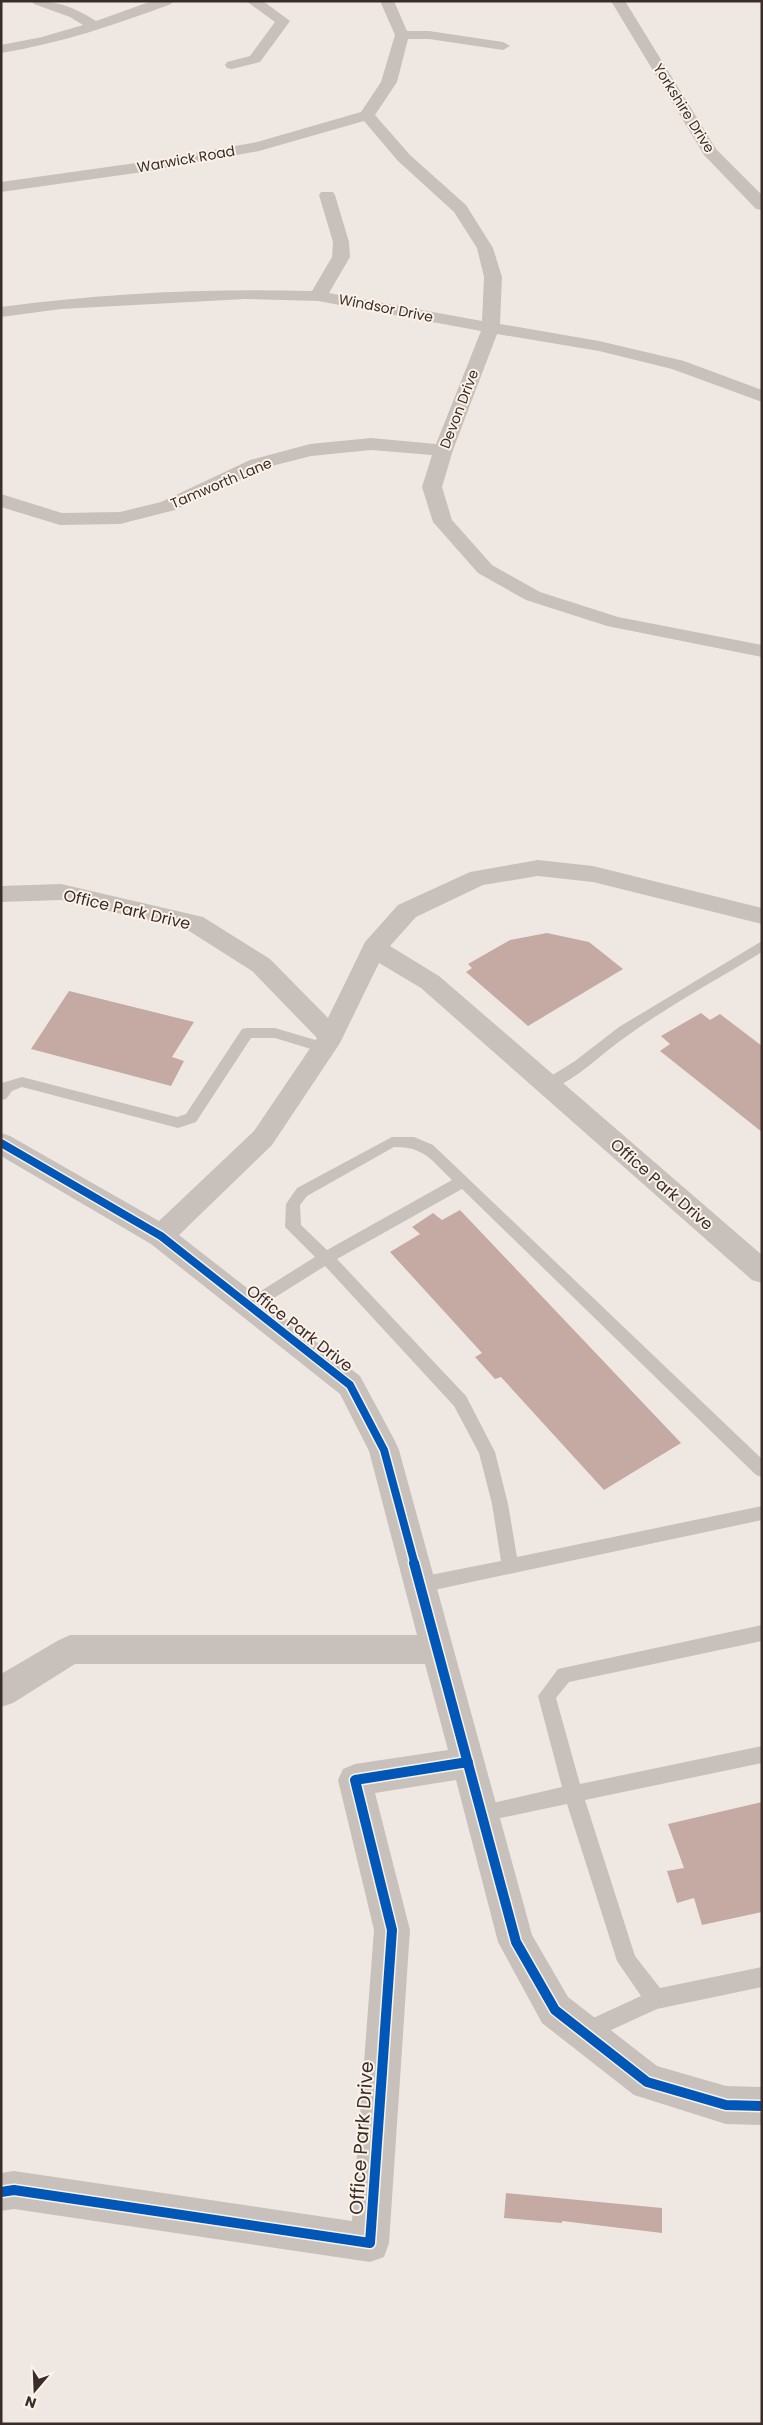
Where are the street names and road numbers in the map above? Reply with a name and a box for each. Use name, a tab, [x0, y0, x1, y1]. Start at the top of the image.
street label: Yorkshire Drive	[648, 59, 720, 157]
street label: Warwick Road	[135, 141, 237, 177]
street label: Windsor Drive	[337, 289, 435, 327]
street label: Devon Drive	[435, 366, 483, 451]
street label: Tamworth Lane	[167, 453, 275, 513]
street label: Office Park Drive	[61, 884, 193, 935]
street label: Office Park Drive	[605, 1133, 718, 1236]
street label: Office Park Drive	[242, 1279, 358, 1377]
street label: Office Park Drive	[343, 2060, 380, 2216]

